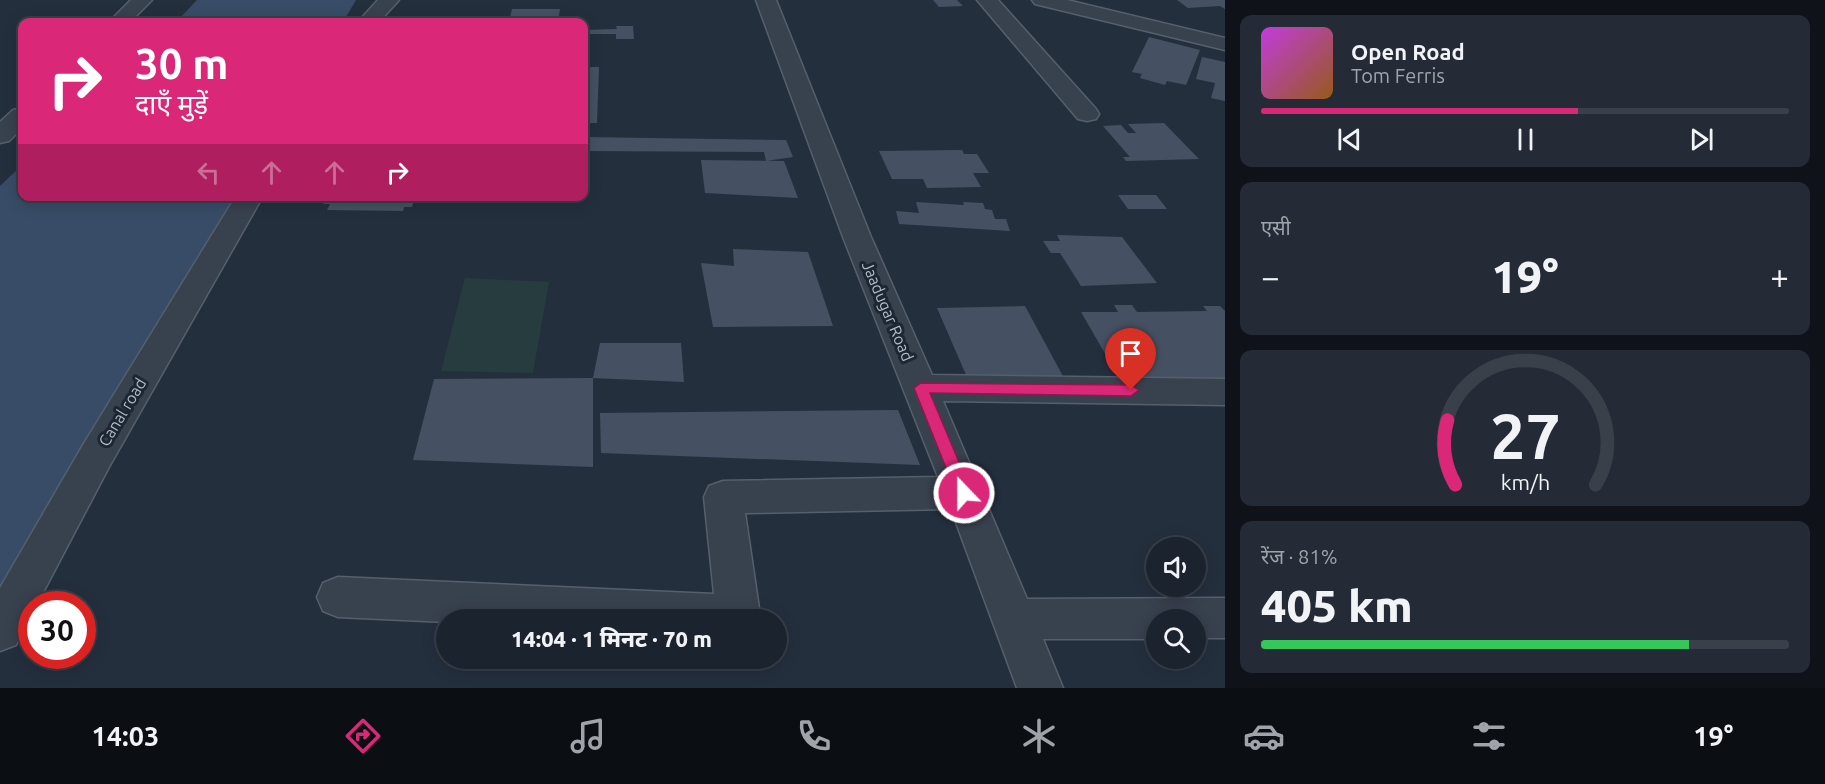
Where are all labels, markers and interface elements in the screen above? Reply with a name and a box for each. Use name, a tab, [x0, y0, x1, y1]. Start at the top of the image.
text: Open Road	[1351, 39, 1465, 64]
text: 30 m	[135, 40, 229, 87]
icon: right	[36, 42, 114, 120]
text: Tom Ferris	[1351, 64, 1445, 87]
text: दाएँ मुड़ें	[135, 89, 208, 119]
icon: previous	[1333, 123, 1366, 156]
icon: pause	[1509, 123, 1542, 156]
icon: next	[1685, 123, 1718, 156]
icon: left	[192, 156, 225, 189]
icon: ahead	[255, 156, 288, 189]
icon: ahead	[318, 156, 351, 189]
icon: right	[381, 156, 414, 189]
text: एसी	[1261, 216, 1291, 239]
text: 19°	[1491, 251, 1559, 302]
street label: Jaadugar Road	[859, 258, 917, 364]
text: −	[1261, 258, 1280, 295]
text: +	[1770, 258, 1789, 295]
pin	[1105, 328, 1156, 390]
icon: arrive	[1114, 337, 1147, 370]
street label: Canal road	[95, 375, 149, 449]
text: 27	[1490, 401, 1560, 471]
position arrow	[932, 461, 996, 525]
text: km/h	[1500, 470, 1550, 494]
map controls	[1146, 537, 1206, 669]
button: sound	[1146, 537, 1206, 597]
text: रेंज · 81%	[1261, 545, 1337, 568]
text: 405 km	[1261, 580, 1413, 631]
speed limit sign: 30	[18, 591, 96, 669]
button: search	[1146, 609, 1206, 669]
text: 14:04 · 1 मिनट · 70 m	[511, 626, 712, 651]
icon: directions	[342, 715, 384, 757]
icon: music	[567, 715, 609, 757]
icon: phone	[793, 715, 835, 757]
icon: climate	[1018, 715, 1060, 757]
icon: car	[1243, 715, 1285, 757]
icon: filters	[1468, 715, 1510, 757]
text: 14:03	[92, 721, 159, 751]
text: 19°	[1693, 721, 1733, 751]

